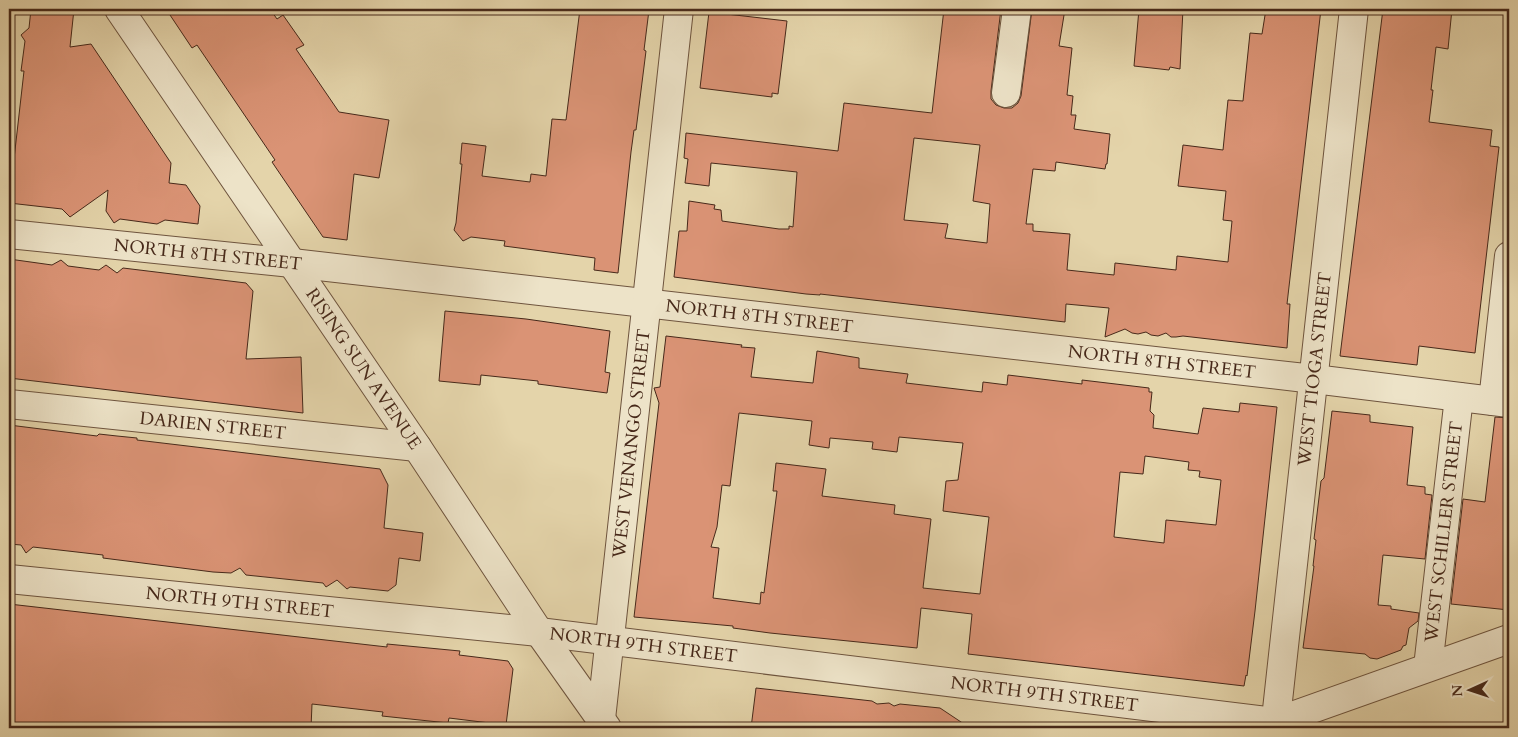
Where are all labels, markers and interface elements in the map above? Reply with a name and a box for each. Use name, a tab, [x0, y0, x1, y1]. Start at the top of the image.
street label: NORTH 8TH STREET	[113, 232, 303, 277]
street label: WEST TIOGA STREET	[1291, 271, 1338, 468]
street label: RISING SUN AVENUE	[300, 283, 428, 454]
street label: NORTH 8TH STREET	[664, 293, 855, 339]
street label: WEST VENANGO STREET	[606, 328, 656, 561]
street label: NORTH 8TH STREET	[1067, 339, 1257, 385]
street label: DARIEN STREET	[138, 405, 288, 446]
street label: WEST SCHILLER STREET	[1418, 420, 1469, 645]
street label: NORTH 9TH STREET	[145, 580, 335, 624]
street label: NORTH 9TH STREET	[548, 621, 739, 669]
north arrow	[1446, 664, 1496, 714]
street label: NORTH 9TH STREET	[949, 670, 1140, 718]
text: N	[1448, 684, 1467, 697]

